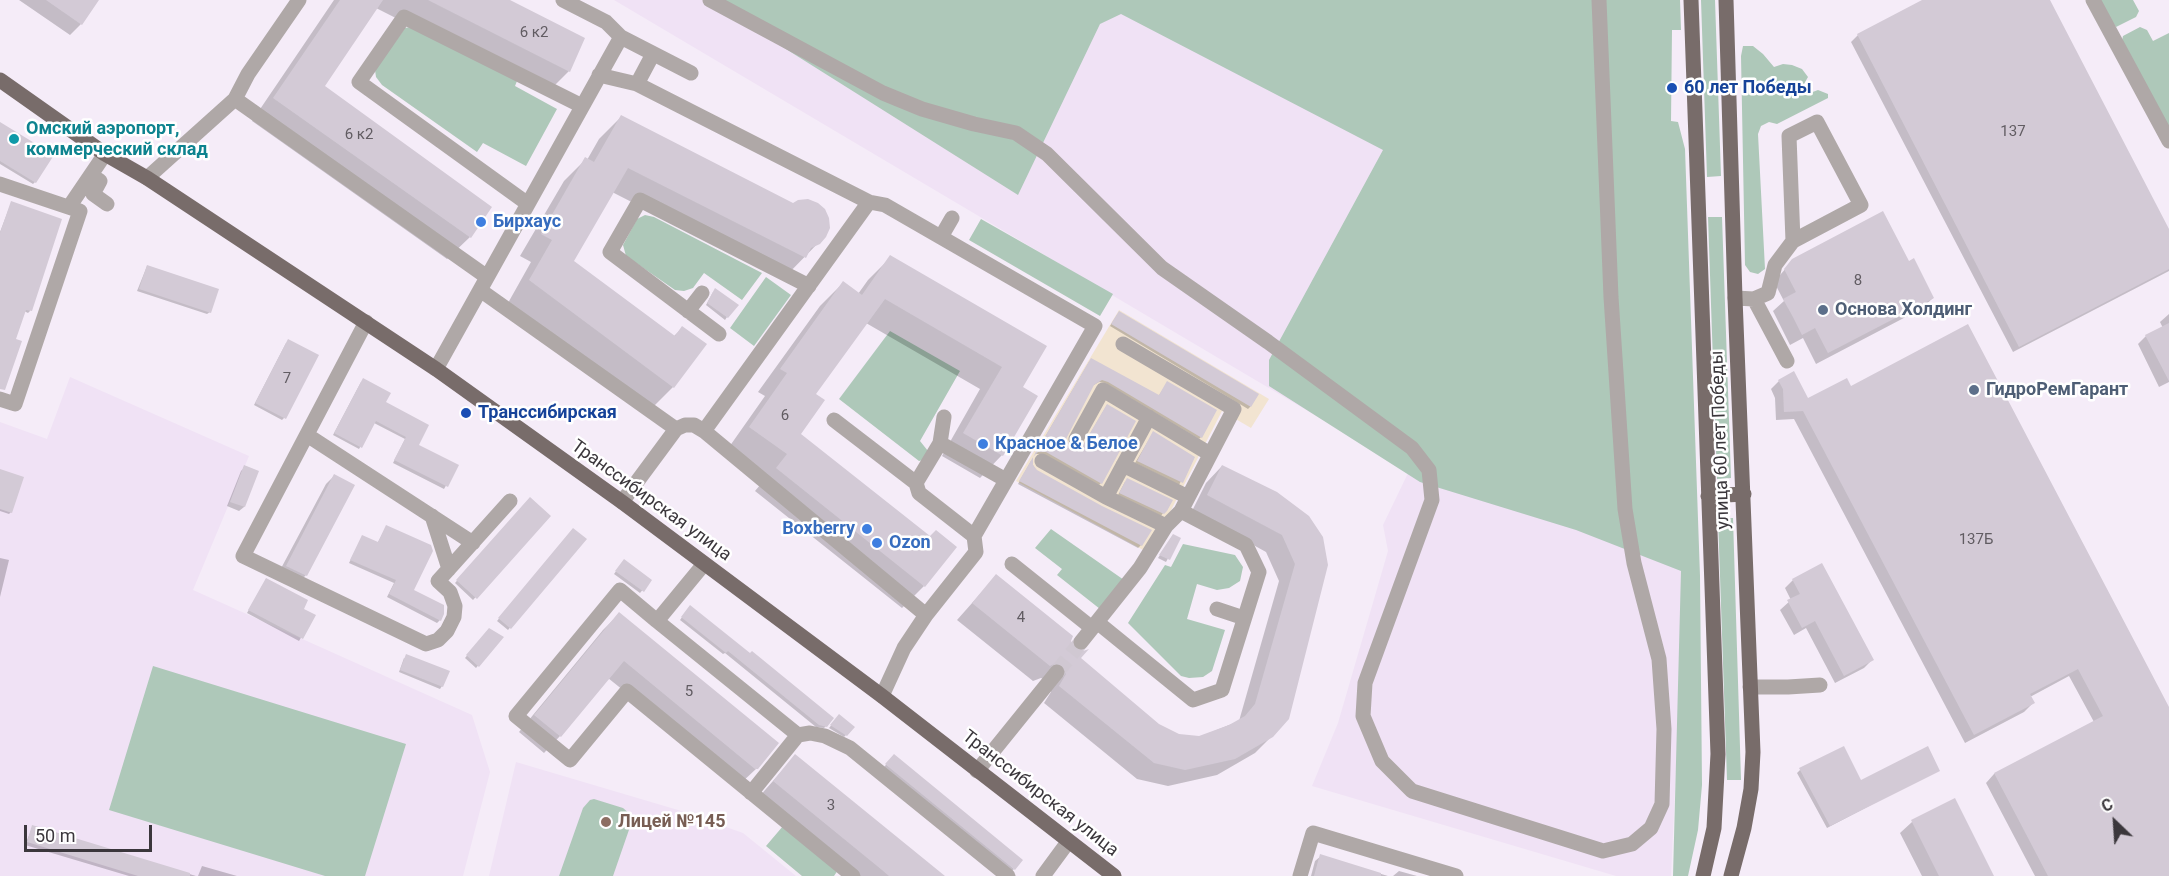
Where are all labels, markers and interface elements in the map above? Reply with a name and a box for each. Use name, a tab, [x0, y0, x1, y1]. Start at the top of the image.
house number: 6 к2	[520, 24, 548, 42]
place label: 60 лет Победы	[1684, 77, 1812, 99]
marker: 60 лет Победы	[1665, 81, 1679, 95]
place label: Омский аэропорт, коммерческий склад	[26, 118, 208, 160]
house number: 137	[2000, 123, 2026, 141]
house number: 6 к2	[345, 126, 373, 144]
marker: Омский аэропорт, коммерческий склад	[7, 132, 21, 146]
place label: Бирхаус	[493, 211, 561, 233]
marker: Бирхаус	[474, 215, 488, 229]
house number: 8	[1854, 272, 1862, 290]
place label: Основа Холдинг	[1835, 299, 1972, 321]
marker: Основа Холдинг	[1816, 303, 1830, 317]
street label: улица 60 лет Победы	[1707, 350, 1735, 530]
house number: 7	[283, 370, 291, 388]
place label: ГидроРемГарант	[1986, 379, 2128, 401]
marker: ГидроРемГарант	[1967, 383, 1981, 397]
place label: Транссибирская	[478, 402, 617, 424]
marker: Транссибирская	[459, 406, 473, 420]
house number: 6	[781, 407, 789, 425]
place label: Красное & Белое	[995, 433, 1138, 455]
street label: Транссибирская улица	[567, 436, 735, 566]
marker: Красное & Белое	[976, 437, 990, 451]
place label: Boxberry	[782, 518, 855, 540]
marker: Boxberry	[860, 522, 874, 536]
house number: 137Б	[1959, 531, 1993, 549]
place label: Ozon	[889, 532, 931, 554]
marker: Ozon	[870, 536, 884, 550]
house number: 4	[1017, 609, 1025, 627]
house number: 5	[685, 683, 693, 701]
street label: Транссибирская улица	[958, 726, 1122, 862]
north arrow	[2085, 792, 2145, 852]
text: С	[2098, 794, 2116, 816]
house number: 3	[827, 797, 835, 815]
place label: Лицей №145	[618, 811, 725, 833]
scale bar	[27, 813, 154, 851]
marker: Лицей №145	[599, 815, 613, 829]
text: 50 m	[35, 825, 75, 846]

